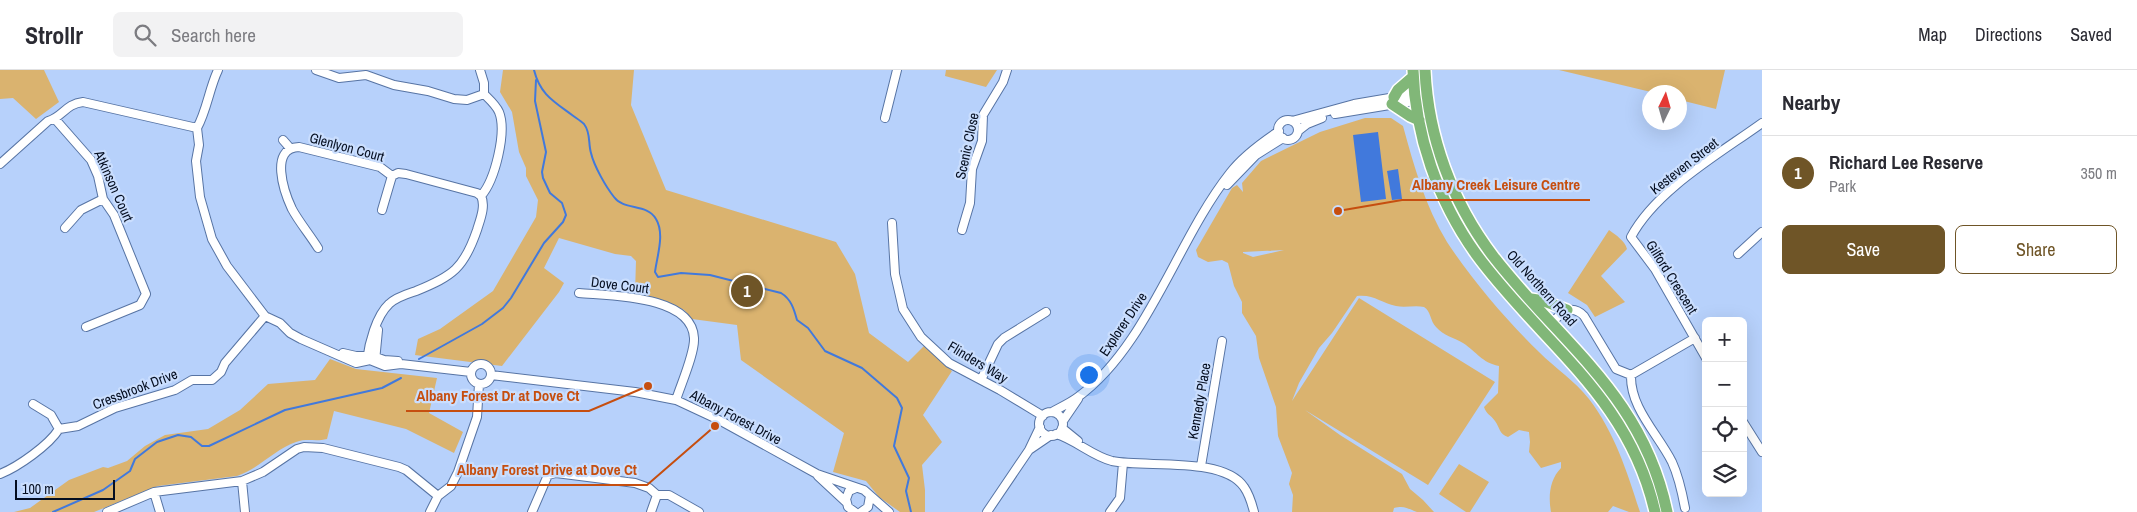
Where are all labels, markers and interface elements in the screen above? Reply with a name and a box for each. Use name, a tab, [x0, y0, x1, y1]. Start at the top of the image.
search box	[113, 12, 463, 57]
text: Strollr	[25, 19, 83, 51]
icon: search	[131, 21, 159, 49]
text: Search here	[171, 22, 256, 48]
text: Map	[1918, 22, 1947, 47]
text: Directions	[1975, 22, 2042, 47]
text: Saved	[2070, 22, 2112, 47]
north arrow	[1642, 85, 1687, 130]
text: Nearby	[1782, 88, 1840, 117]
street label: Scenic Close	[951, 111, 983, 181]
street label: Glenlyon Court	[308, 128, 386, 166]
street label: Kesteven Street	[1646, 134, 1722, 198]
street label: Atkinson Court	[90, 147, 138, 224]
text: Richard Lee Reserve	[1829, 149, 1983, 175]
text: 1	[1794, 162, 1802, 184]
text: 350 m	[2081, 162, 2117, 184]
callout: Albany Creek Leisure Centre	[1402, 170, 1590, 200]
text: Albany Creek Leisure Centre	[1412, 174, 1580, 195]
text: Park	[1829, 175, 1856, 197]
button: Save	[1782, 225, 1945, 274]
button: Share	[1955, 225, 2117, 274]
street label: Gilford Crescent	[1642, 237, 1702, 317]
street label: Old Northern Road	[1503, 246, 1581, 330]
pin: 1	[731, 272, 763, 310]
street label: Dove Court	[590, 273, 650, 297]
street label: Explorer Drive	[1095, 289, 1151, 359]
map controls	[1702, 317, 1747, 497]
button: +	[1702, 317, 1747, 362]
street label: Flinders Way	[945, 337, 1012, 387]
street label: Kennedy Place	[1183, 361, 1215, 441]
your location	[1076, 362, 1102, 388]
button: −	[1702, 362, 1747, 407]
street label: Cressbrook Drive	[90, 365, 180, 413]
callout: Albany Forest Dr at Dove Ct	[406, 381, 589, 411]
text: Albany Forest Dr at Dove Ct	[417, 385, 579, 406]
street label: Albany Forest Drive	[686, 385, 785, 449]
button: locate	[1702, 407, 1747, 452]
button: layers	[1702, 452, 1747, 497]
callout: Albany Forest Drive at Dove Ct	[447, 455, 647, 485]
text: Albany Forest Drive at Dove Ct	[457, 459, 637, 480]
scale bar	[15, 477, 115, 500]
text: 100 m	[22, 480, 54, 498]

